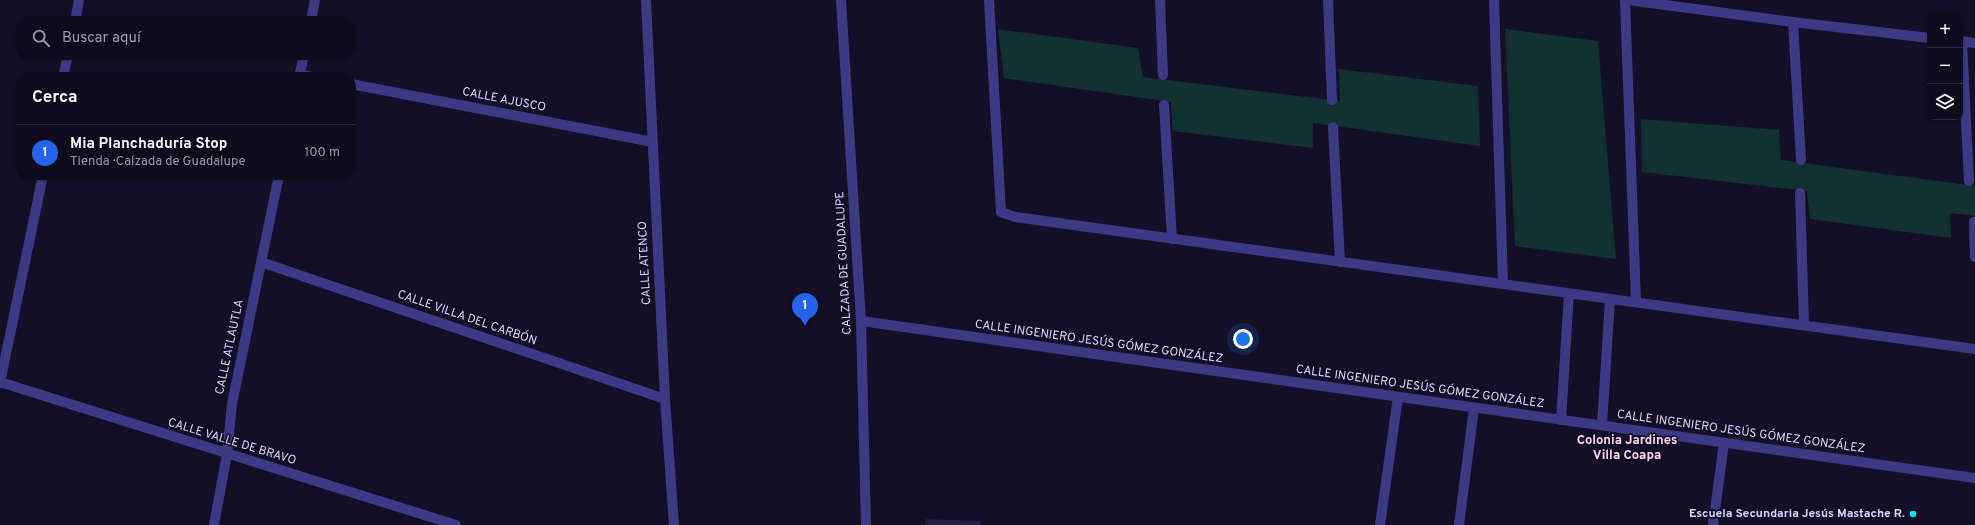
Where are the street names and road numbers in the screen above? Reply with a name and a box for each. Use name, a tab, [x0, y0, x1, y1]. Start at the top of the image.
street label: CALLE AJUSCO	[461, 84, 547, 116]
street label: CALZADA DE GUADALUPE	[832, 191, 856, 335]
street label: CALLE ATENCO	[635, 221, 655, 305]
street label: CALLE VILLA DEL CARBÓN	[395, 287, 539, 349]
street label: CALLE ATLAUTLA	[212, 298, 248, 396]
street label: CALLE INGENIERO JESÚS GÓMEZ GONZÁLEZ	[974, 317, 1224, 367]
street label: CALLE INGENIERO JESÚS GÓMEZ GONZÁLEZ	[1295, 362, 1545, 412]
street label: CALLE INGENIERO JESÚS GÓMEZ GONZÁLEZ	[1616, 407, 1866, 457]
street label: CALLE VALLE DE BRAVO	[166, 415, 298, 469]

